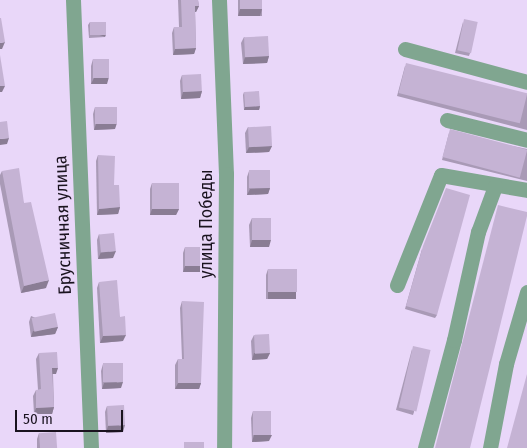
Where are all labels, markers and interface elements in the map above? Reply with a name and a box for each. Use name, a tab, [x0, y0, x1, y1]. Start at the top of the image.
street label: Брусничная улица	[50, 155, 76, 295]
street label: улица Победы	[195, 170, 217, 278]
scale bar	[18, 400, 125, 432]
text: 50 m	[23, 410, 53, 428]

